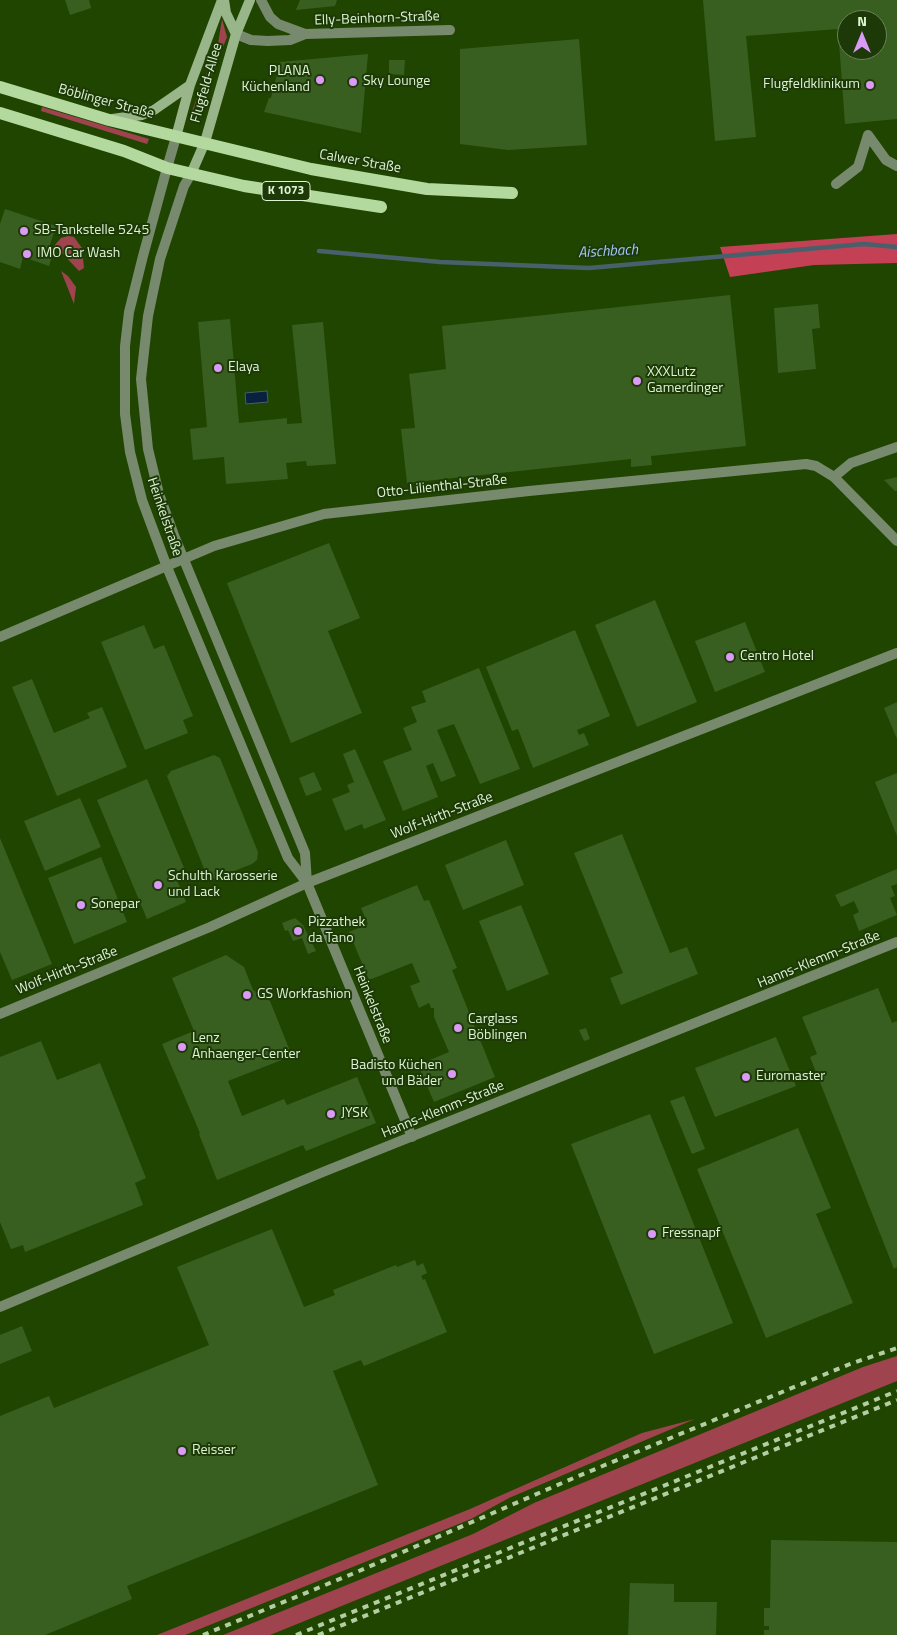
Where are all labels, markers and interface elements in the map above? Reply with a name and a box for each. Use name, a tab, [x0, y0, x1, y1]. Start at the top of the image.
street label: Elly-Beinhorn-Straße	[314, 8, 440, 30]
north arrow	[837, 10, 887, 60]
text: N	[857, 10, 867, 31]
street label: Flugfeld-Allee	[188, 41, 226, 125]
place label: PLANA Küchenland	[241, 64, 310, 96]
marker: PLANA Küchenland	[314, 74, 326, 86]
place label: Sky Lounge	[363, 74, 430, 90]
marker: Sky Lounge	[347, 76, 359, 88]
place label: Flugfeldklinikum	[763, 77, 860, 93]
marker: Flugfeldklinikum	[864, 79, 876, 91]
street label: Böblinger Straße	[56, 81, 156, 123]
street label: Calwer Straße	[318, 147, 402, 177]
road number: K 1073	[262, 182, 310, 200]
place label: SB-Tankstelle 5245	[34, 223, 149, 239]
marker: SB-Tankstelle 5245	[18, 225, 30, 237]
water label: Aischbach	[578, 241, 638, 263]
place label: IMO Car Wash	[37, 246, 120, 262]
marker: IMO Car Wash	[21, 248, 33, 260]
place label: Elaya	[228, 360, 260, 376]
marker: Elaya	[212, 362, 224, 374]
place label: XXXLutz Gamerdinger	[647, 365, 723, 398]
marker: XXXLutz Gamerdinger	[631, 375, 643, 387]
street label: Otto-Lilienthal-Straße	[376, 472, 508, 502]
street label: Heinkelstraße	[143, 475, 185, 559]
place label: Centro Hotel	[740, 649, 814, 665]
marker: Centro Hotel	[724, 651, 736, 663]
street label: Wolf-Hirth-Straße	[389, 789, 495, 843]
place label: Schulth Karosserie und Lack	[168, 869, 278, 902]
marker: Schulth Karosserie und Lack	[152, 879, 164, 891]
place label: Sonepar	[91, 897, 140, 913]
marker: Sonepar	[75, 899, 87, 911]
place label: Pizzathek da Tano	[308, 915, 365, 948]
marker: Pizzathek da Tano	[292, 925, 304, 937]
street label: Hanns-Klemm-Straße	[755, 928, 883, 992]
street label: Wolf-Hirth-Straße	[14, 943, 120, 999]
street label: Heinkelstraße	[349, 964, 395, 1046]
place label: GS Workfashion	[257, 987, 351, 1003]
marker: GS Workfashion	[241, 989, 253, 1001]
place label: Carglass Böblingen	[468, 1012, 527, 1044]
marker: Carglass Böblingen	[452, 1022, 464, 1034]
place label: Lenz Anhaenger-Center	[192, 1031, 300, 1064]
marker: Lenz Anhaenger-Center	[176, 1041, 188, 1053]
place label: Badisto Küchen und Bäder	[351, 1058, 442, 1090]
marker: Badisto Küchen und Bäder	[446, 1068, 458, 1080]
place label: Euromaster	[756, 1069, 825, 1085]
marker: Euromaster	[740, 1071, 752, 1083]
street label: Hanns-Klemm-Straße	[379, 1078, 507, 1142]
place label: JYSK	[341, 1106, 368, 1122]
marker: JYSK	[325, 1108, 337, 1120]
place label: Fressnapf	[662, 1226, 720, 1242]
marker: Fressnapf	[646, 1228, 658, 1240]
place label: Reisser	[192, 1443, 236, 1459]
marker: Reisser	[176, 1445, 188, 1457]

